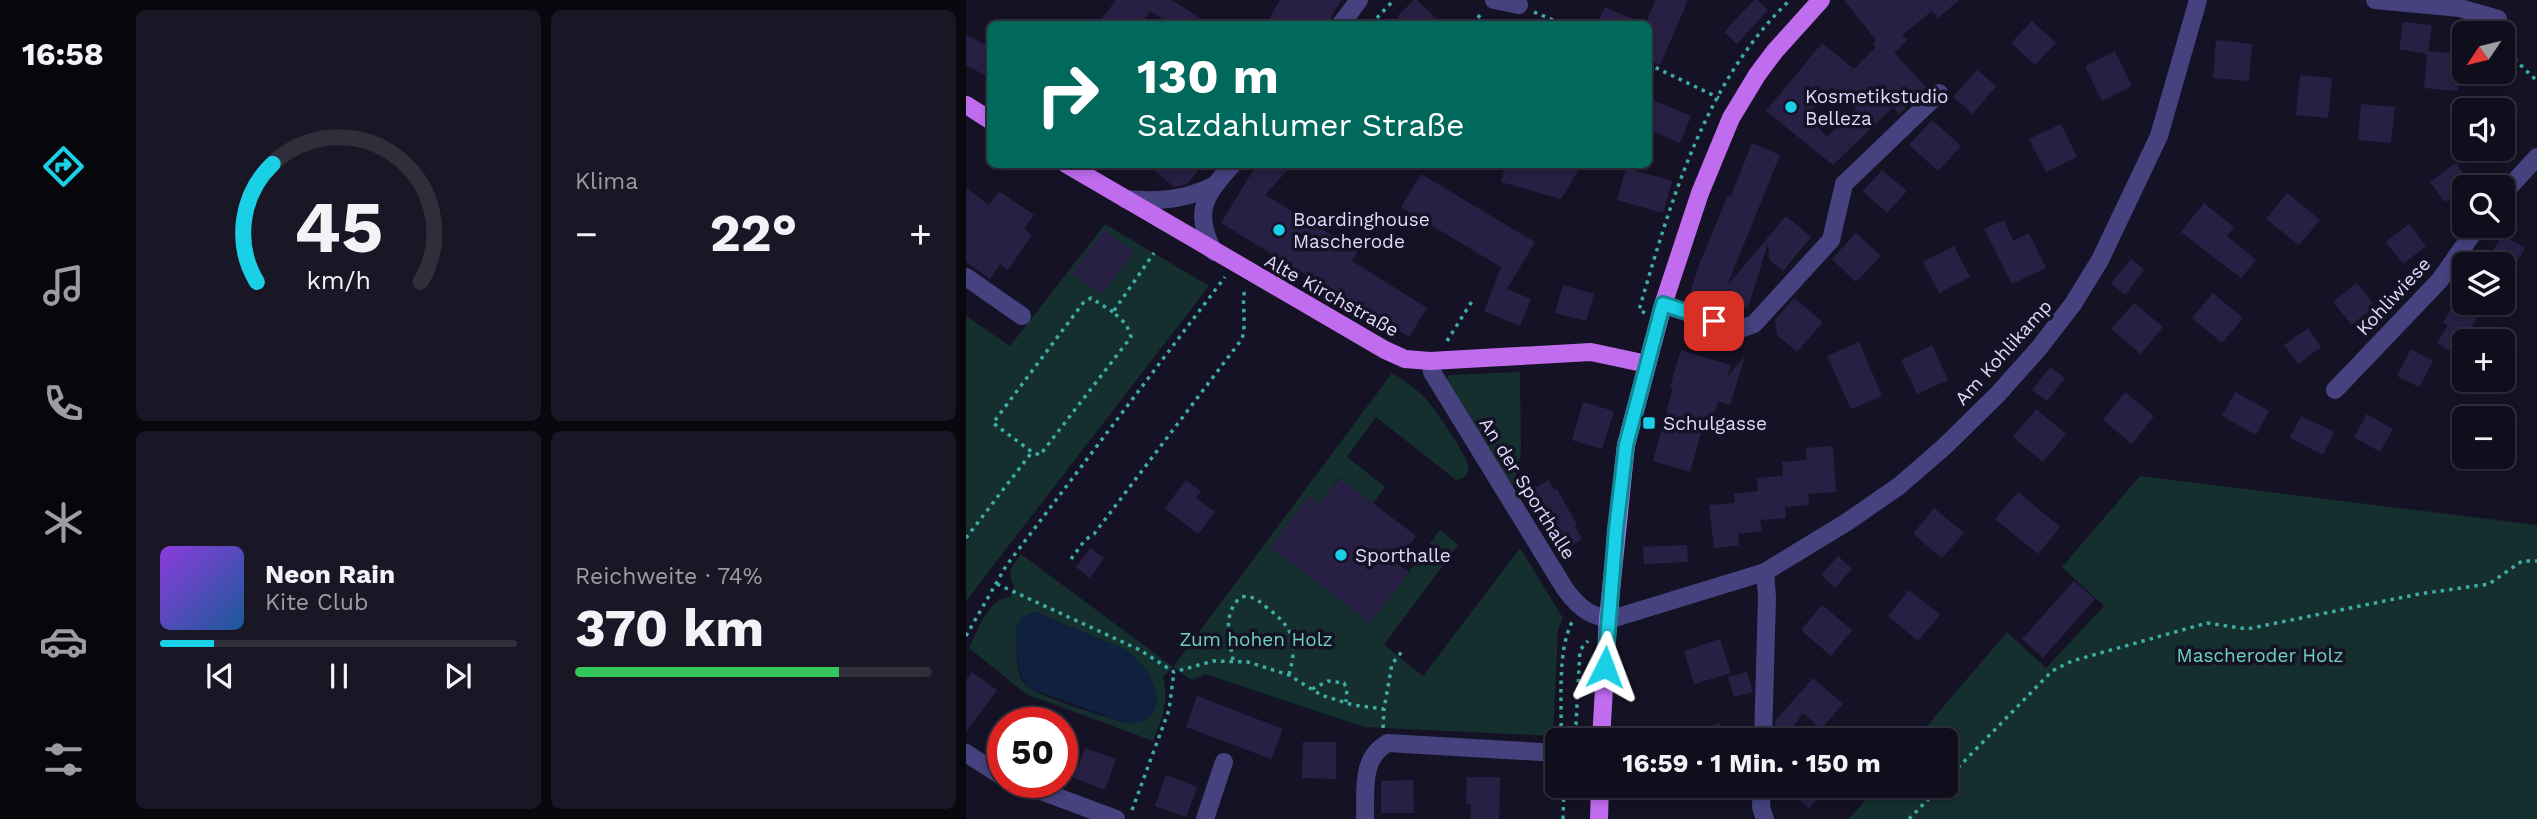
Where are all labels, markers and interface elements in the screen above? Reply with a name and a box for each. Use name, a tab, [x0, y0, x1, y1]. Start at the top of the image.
north arrow	[2452, 21, 2515, 84]
map controls	[2452, 21, 2515, 469]
text: 16:58	[22, 35, 104, 73]
text: 130 m	[1137, 47, 1279, 105]
icon: right	[1022, 49, 1113, 140]
place label: Kosmetikstudio Belleza	[1805, 85, 1949, 130]
button: sound	[2452, 98, 2515, 161]
marker: Kosmetikstudio Belleza	[1783, 99, 1799, 115]
text: Salzdahlumer Straße	[1137, 106, 1465, 144]
icon: directions	[39, 142, 88, 191]
text: Klima	[575, 168, 638, 195]
button: search	[2452, 175, 2515, 238]
text: 45	[294, 184, 383, 270]
text: 22°	[710, 203, 797, 264]
place label: Boardinghouse Mascherode	[1293, 208, 1430, 253]
text: −	[575, 212, 598, 256]
text: +	[909, 212, 932, 256]
marker: Boardinghouse Mascherode	[1271, 222, 1287, 238]
street label: Alte Kirchstraße	[1261, 249, 1403, 342]
street label: Kohliwiese	[2351, 252, 2435, 340]
button: layers	[2452, 252, 2515, 315]
icon: music	[39, 261, 88, 310]
text: km/h	[306, 265, 371, 294]
pin	[1684, 291, 1744, 351]
street label: Am Kohlikamp	[1950, 295, 2057, 410]
icon: arrive	[1695, 302, 1733, 340]
button: +	[2452, 329, 2515, 392]
icon: phone	[39, 379, 88, 428]
button: −	[2452, 406, 2515, 469]
place label: Schulgasse	[1663, 412, 1767, 435]
street label: An der Sporthalle	[1475, 413, 1581, 564]
marker: Schulgasse	[1641, 415, 1657, 431]
icon: climate	[39, 498, 88, 547]
place label: Sporthalle	[1355, 544, 1451, 567]
marker: Sporthalle	[1333, 547, 1349, 563]
text: Neon Rain	[265, 559, 395, 589]
text: Reichweite · 74%	[575, 563, 762, 590]
text: Kite Club	[265, 589, 368, 616]
text: 370 km	[575, 598, 764, 659]
icon: car	[39, 617, 88, 666]
park label: Zum hohen Holz	[1179, 628, 1333, 651]
position arrow	[1568, 630, 1642, 704]
park label: Mascheroder Holz	[2177, 644, 2343, 667]
icon: previous	[201, 657, 239, 695]
icon: pause	[320, 657, 358, 695]
icon: next	[439, 657, 477, 695]
speed limit sign: 50	[987, 707, 1078, 798]
icon: filters	[39, 735, 88, 784]
text: 16:59 · 1 Min. · 150 m	[1622, 748, 1881, 778]

